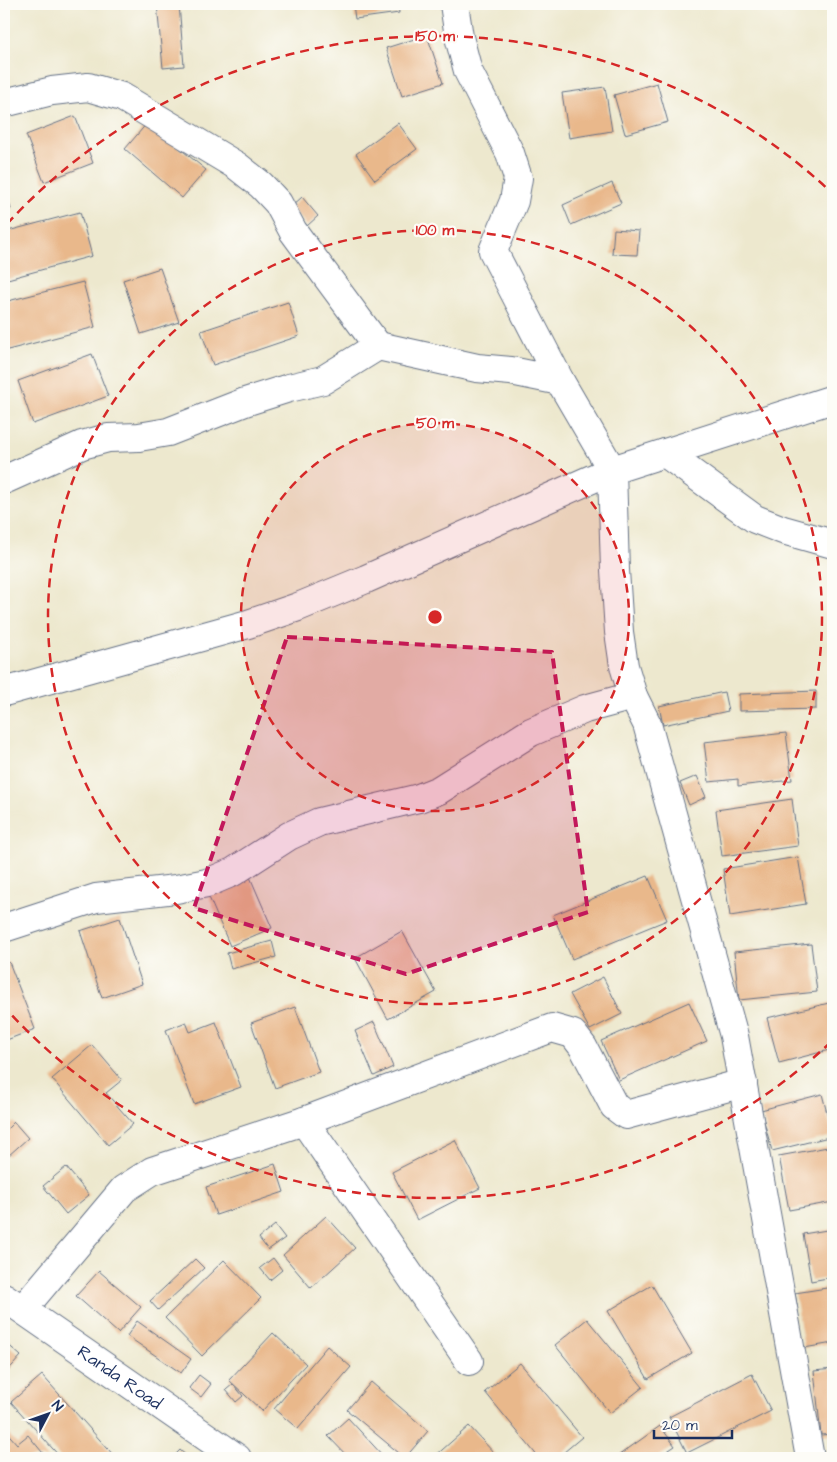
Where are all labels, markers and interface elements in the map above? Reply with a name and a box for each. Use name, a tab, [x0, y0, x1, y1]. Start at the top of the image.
text: 150 m	[415, 26, 455, 47]
text: 100 m	[416, 220, 455, 241]
text: 50 m	[416, 413, 454, 434]
centre of rings	[426, 608, 444, 626]
street label: Randa Road	[72, 1339, 167, 1416]
north arrow	[22, 1390, 72, 1440]
text: N	[47, 1396, 68, 1416]
scale bar	[654, 1407, 732, 1439]
text: 20 m	[662, 1415, 698, 1436]

